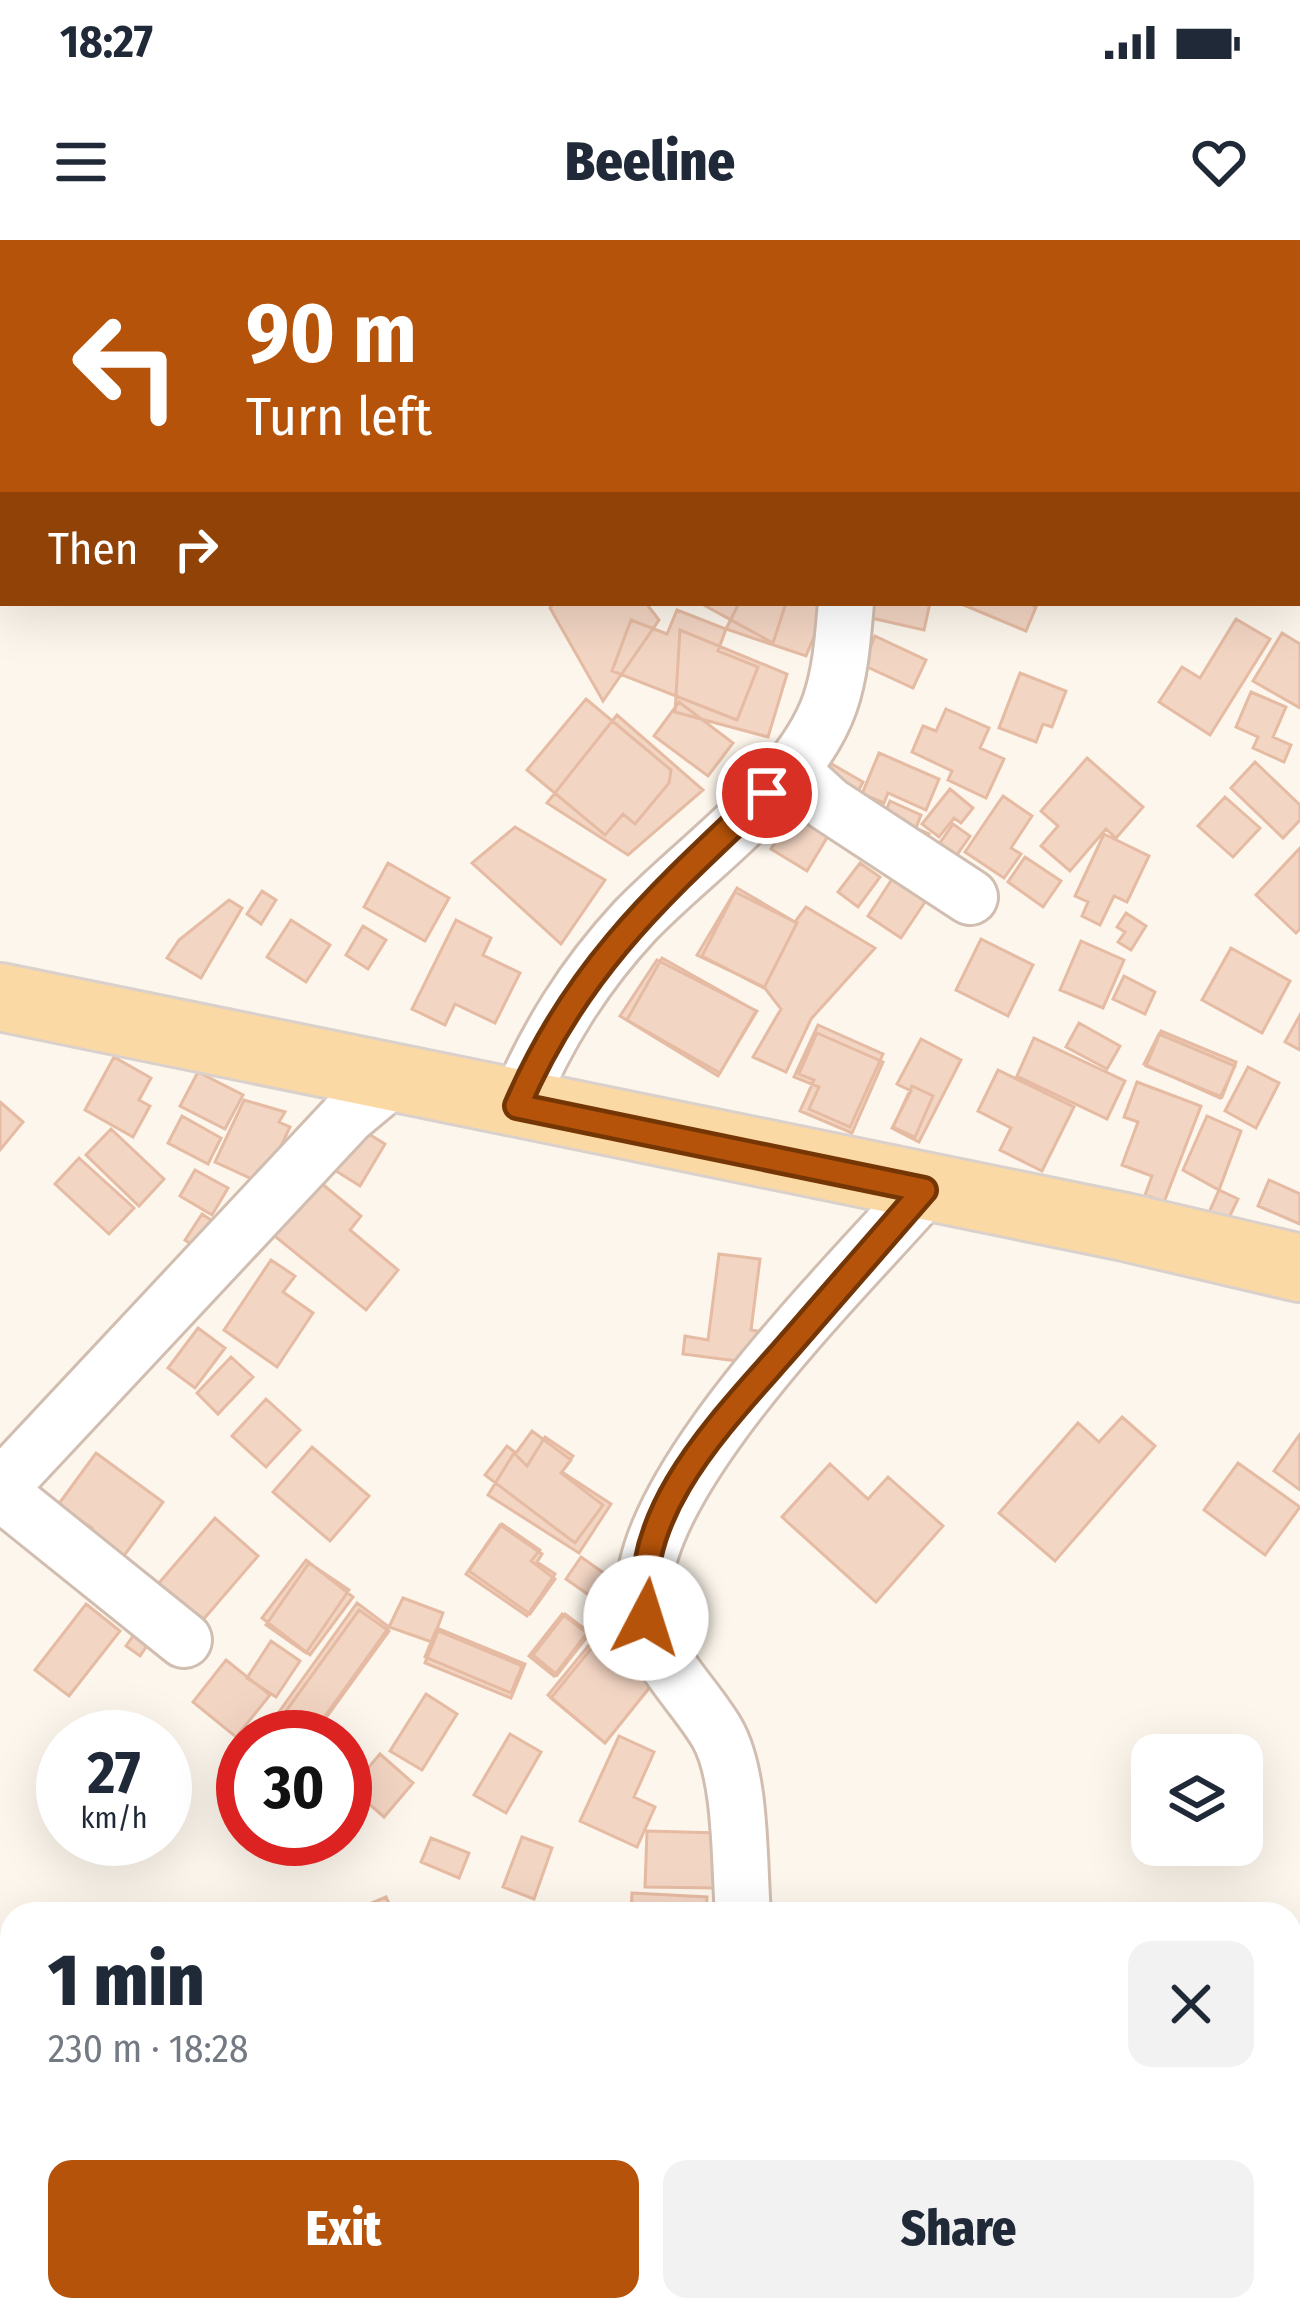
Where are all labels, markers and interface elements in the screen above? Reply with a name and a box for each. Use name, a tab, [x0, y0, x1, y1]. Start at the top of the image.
text: 18:27	[60, 15, 153, 69]
icon: menu	[48, 129, 114, 195]
icon: heart	[1186, 129, 1252, 195]
text: Beeline	[565, 130, 735, 194]
text: 90 m	[246, 283, 417, 384]
icon: left	[48, 288, 204, 444]
text: Turn left	[246, 385, 432, 449]
icon: right	[163, 516, 229, 582]
text: Then	[48, 522, 139, 576]
pin	[716, 742, 818, 844]
icon: arrive	[734, 760, 800, 826]
position arrow	[583, 1555, 709, 1681]
speed limit sign: 30	[216, 1710, 372, 1866]
map controls	[1131, 1734, 1263, 1866]
button: layers	[1131, 1734, 1263, 1866]
text: 27	[87, 1737, 141, 1809]
text: km/h	[81, 1800, 147, 1836]
text: 1 min	[48, 1938, 205, 2024]
button: close	[1128, 1941, 1254, 2067]
text: 230 m · 18:28	[48, 2026, 248, 2072]
button: Exit	[48, 2160, 639, 2298]
button: Share	[663, 2160, 1254, 2298]

